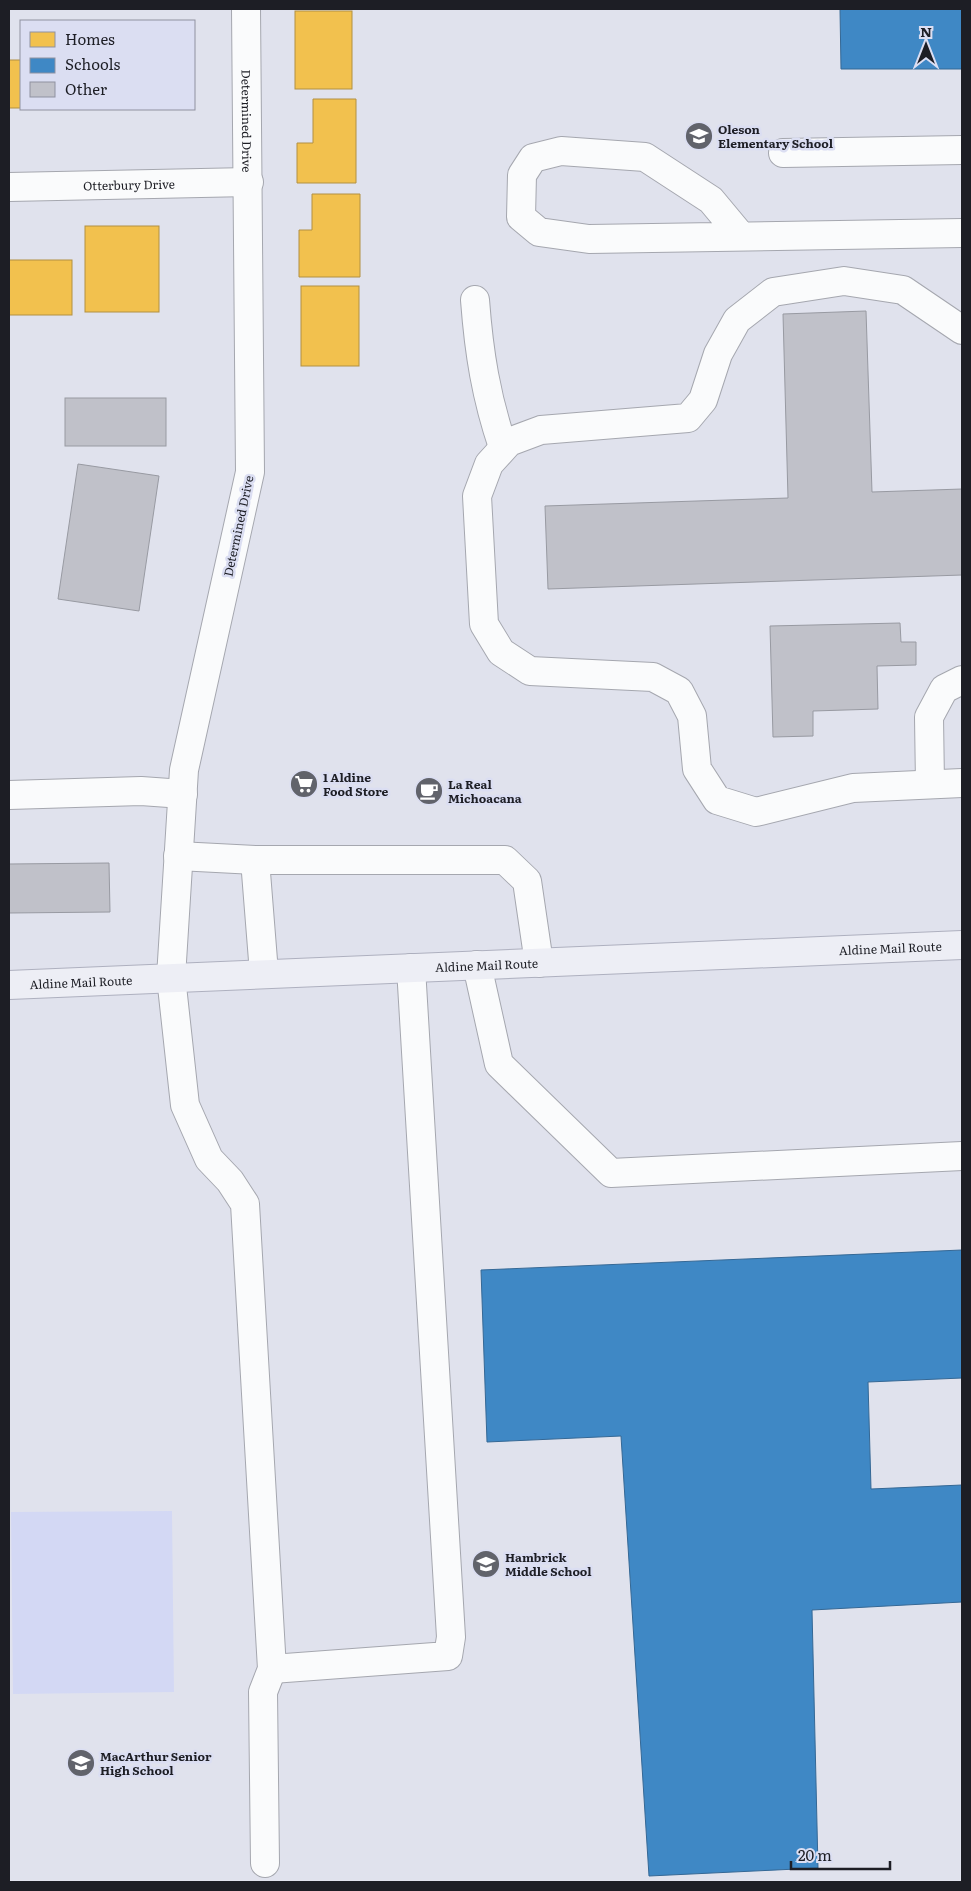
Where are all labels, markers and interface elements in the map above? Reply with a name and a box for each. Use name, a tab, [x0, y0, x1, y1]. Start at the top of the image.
legend	[20, 20, 195, 110]
north arrow	[901, 20, 951, 70]
text: N	[920, 21, 932, 41]
text: Homes	[65, 27, 115, 50]
text: Schools	[65, 52, 121, 75]
street label: Determined Drive	[238, 69, 256, 173]
text: Other	[65, 77, 107, 100]
place label: Oleson Elementary School	[718, 120, 834, 152]
school or university icon: Oleson Elementary School	[684, 121, 714, 151]
street label: Otterbury Drive	[83, 175, 175, 194]
street label: Determined Drive	[219, 474, 257, 578]
place label: 1 Aldine Food Store	[323, 768, 389, 800]
supermarket icon: 1 Aldine Food Store	[289, 769, 319, 799]
place label: La Real Michoacana	[448, 775, 522, 807]
cafe icon: La Real Michoacana	[414, 776, 444, 806]
street label: Aldine Mail Route	[838, 937, 942, 959]
street label: Aldine Mail Route	[435, 954, 538, 976]
street label: Aldine Mail Route	[29, 971, 133, 993]
place label: Hambrick Middle School	[505, 1548, 592, 1580]
school or university icon: Hambrick Middle School	[471, 1549, 501, 1579]
place label: MacArthur Senior High School	[100, 1747, 212, 1779]
school or university icon: MacArthur Senior High School	[66, 1748, 96, 1778]
scale bar	[791, 1838, 890, 1870]
text: 20 m	[798, 1843, 832, 1866]

